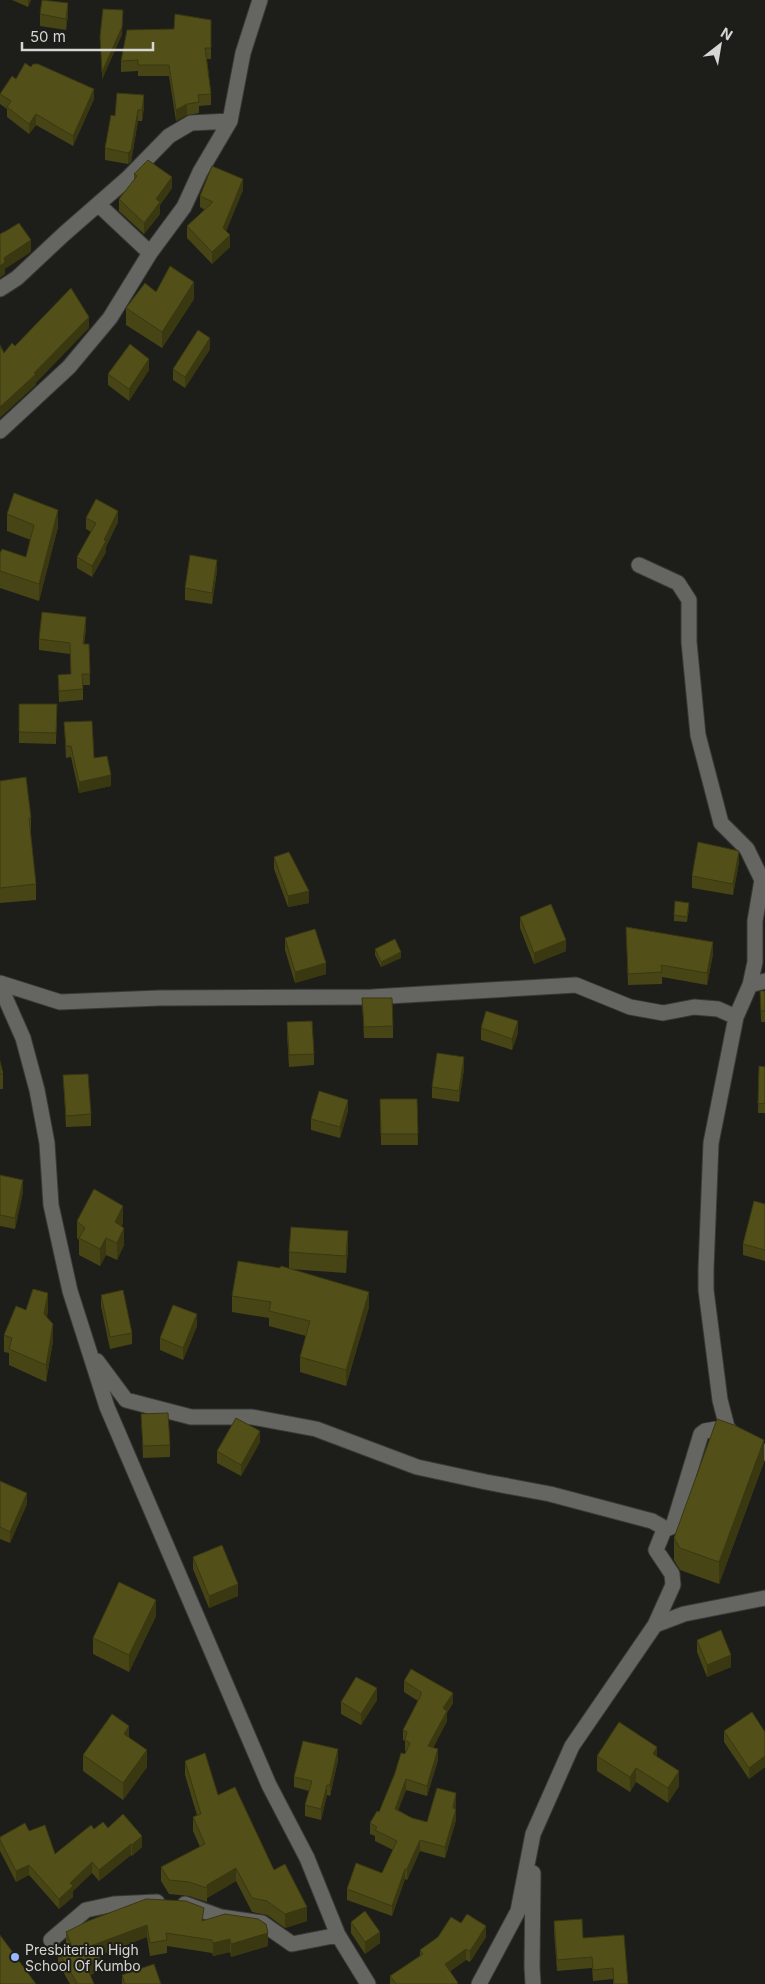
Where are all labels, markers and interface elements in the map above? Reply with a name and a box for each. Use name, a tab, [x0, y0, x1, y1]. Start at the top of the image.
scale bar	[22, 20, 154, 52]
north arrow	[695, 20, 745, 70]
text: N	[718, 23, 736, 43]
text: 50 m	[30, 27, 66, 46]
place label: Presbiterian High School Of Kumbo	[25, 1941, 141, 1974]
marker: Presbiterian High School Of Kumbo	[9, 1951, 21, 1963]

